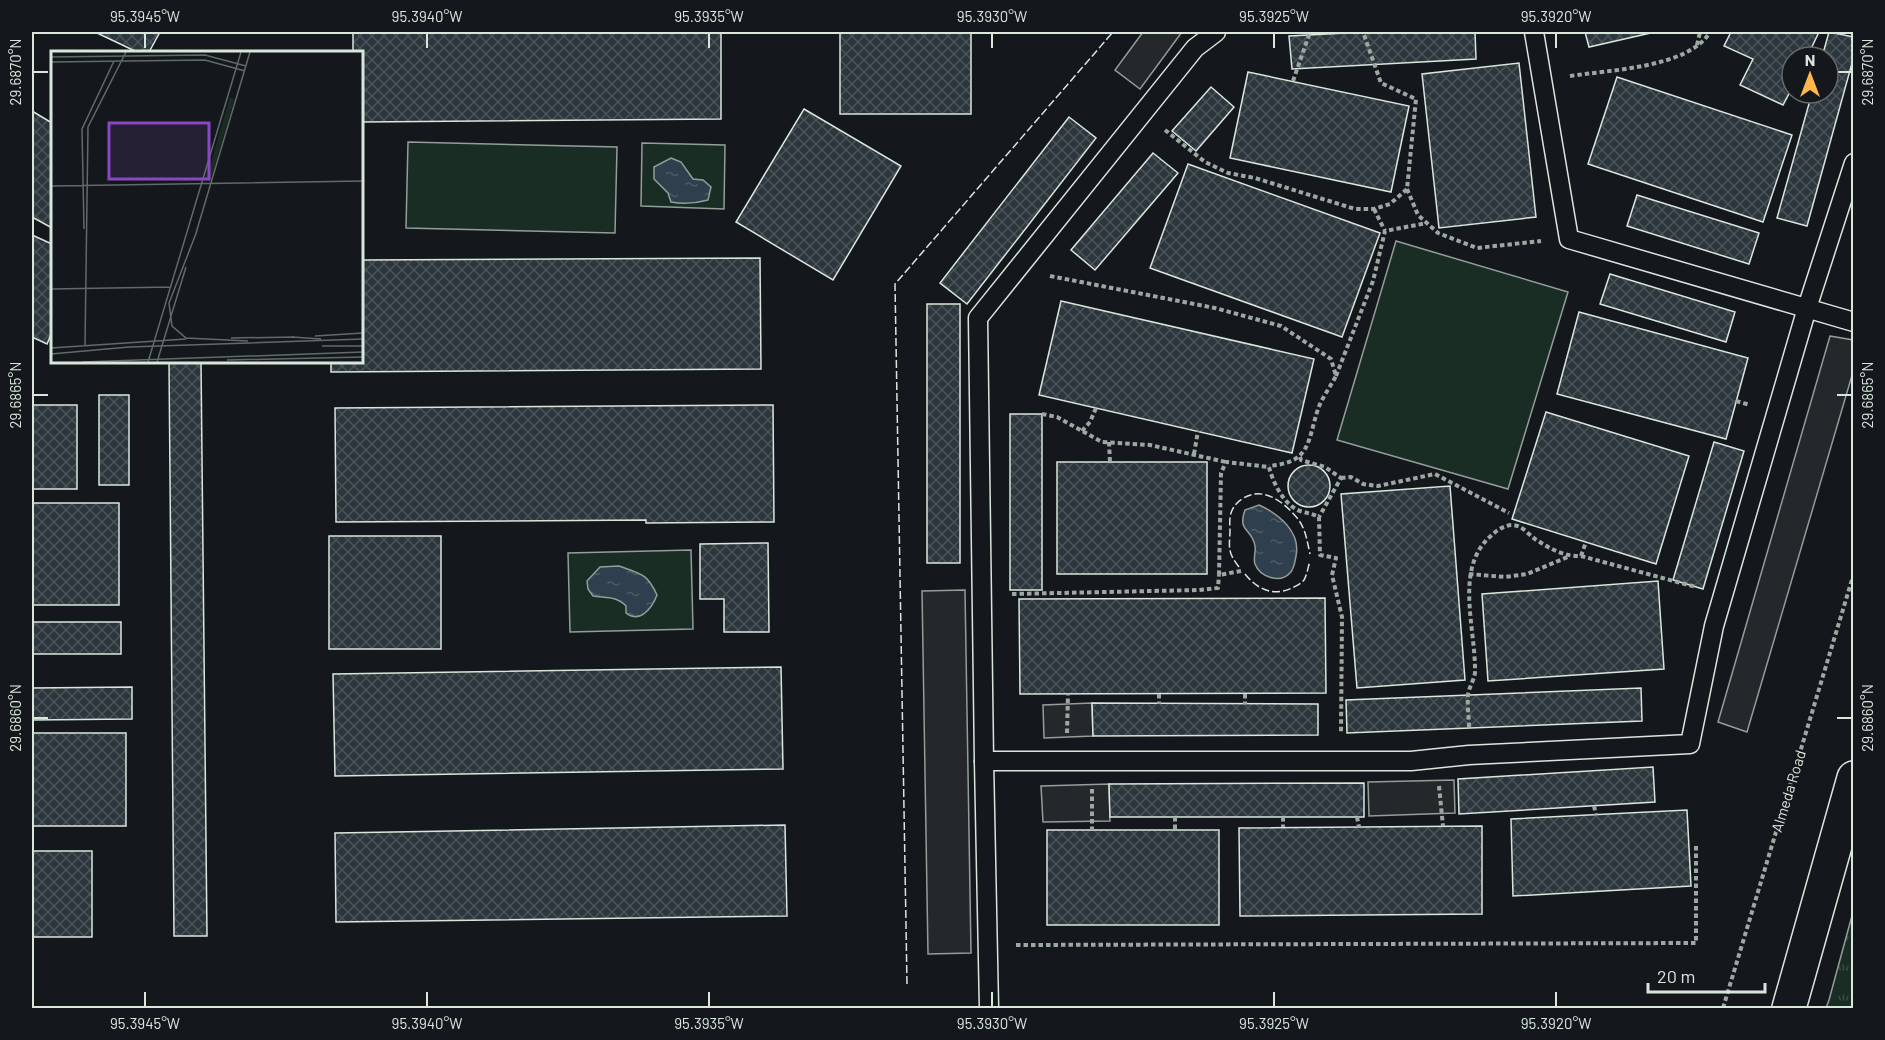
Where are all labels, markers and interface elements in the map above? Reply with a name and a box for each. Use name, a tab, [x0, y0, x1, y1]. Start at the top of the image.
text: 95.3945°W	[110, 7, 180, 25]
text: 95.3940°W	[392, 7, 462, 25]
text: 95.3935°W	[674, 7, 744, 25]
text: 95.3930°W	[957, 7, 1027, 25]
text: 95.3925°W	[1239, 7, 1309, 25]
text: 95.3920°W	[1521, 7, 1591, 25]
text: 29.6870°N	[6, 39, 24, 106]
text: 29.6870°N	[1858, 39, 1876, 106]
north arrow	[1780, 45, 1840, 105]
text: N	[1805, 50, 1815, 69]
inset map	[51, 51, 363, 363]
text: 29.6865°N	[6, 362, 24, 428]
text: 29.6865°N	[1858, 362, 1876, 428]
text: 29.6860°N	[6, 684, 24, 752]
text: 29.6860°N	[1858, 684, 1876, 752]
street label: Almeda Road	[1767, 748, 1809, 834]
scale bar	[1648, 956, 1765, 994]
text: 20 m	[1657, 965, 1695, 987]
text: 95.3945°W	[110, 1014, 180, 1032]
text: 95.3940°W	[392, 1014, 462, 1032]
text: 95.3935°W	[674, 1014, 744, 1032]
text: 95.3930°W	[957, 1014, 1027, 1032]
text: 95.3925°W	[1239, 1014, 1309, 1032]
text: 95.3920°W	[1521, 1014, 1591, 1032]

